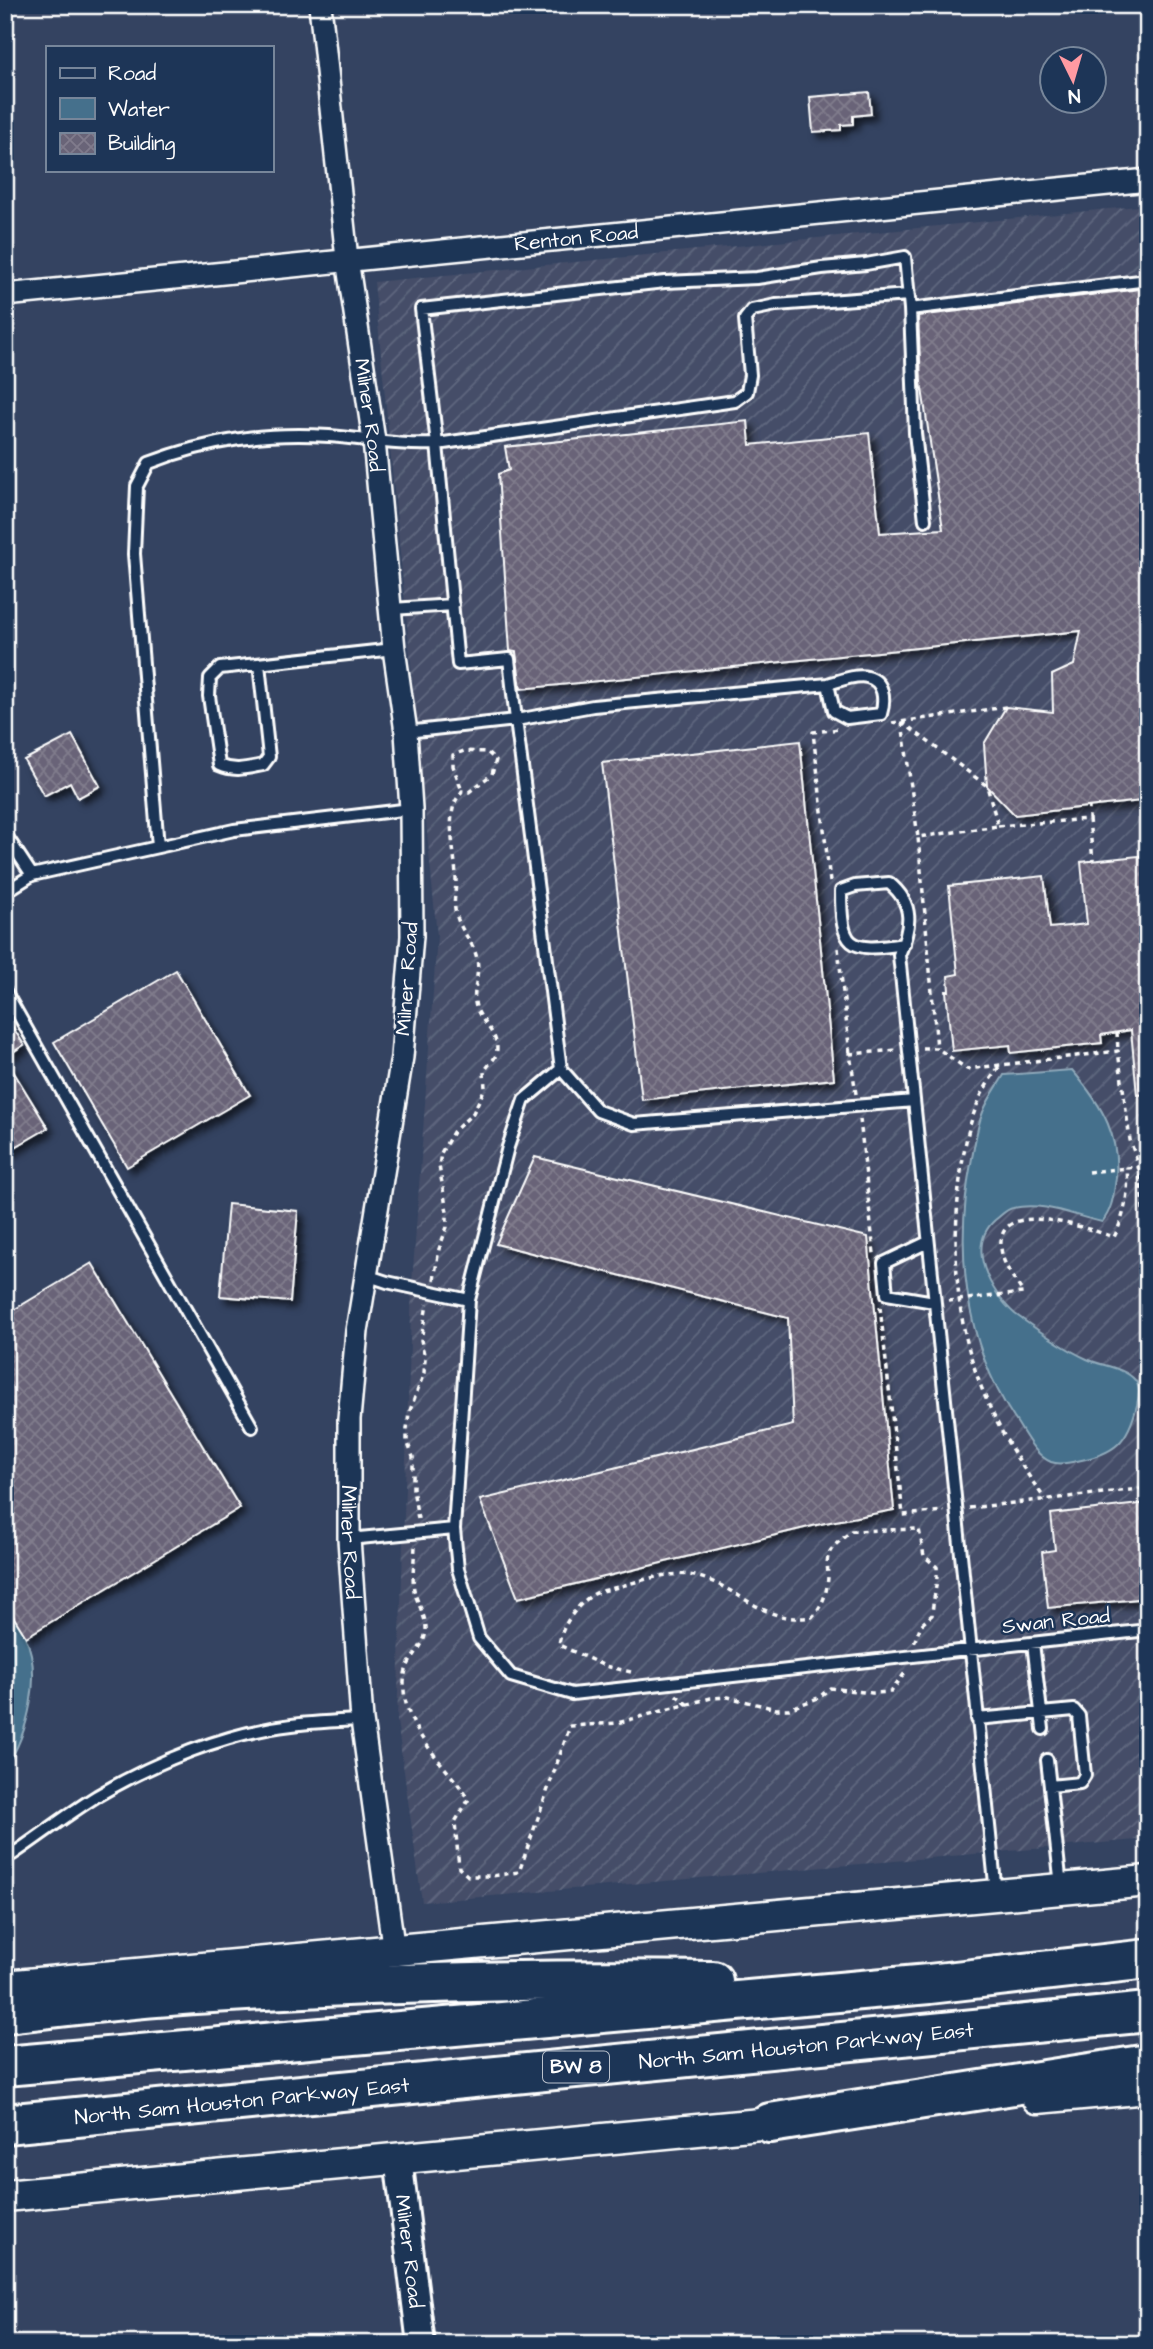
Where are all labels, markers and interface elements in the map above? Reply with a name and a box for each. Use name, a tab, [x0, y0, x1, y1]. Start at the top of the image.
legend	[46, 46, 273, 172]
north arrow	[1038, 46, 1108, 116]
text: Road	[108, 59, 156, 88]
text: N	[1067, 81, 1081, 109]
text: Water	[108, 95, 170, 124]
text: Building	[108, 129, 176, 160]
street label: Renton Road	[513, 217, 640, 258]
street label: Milner Road	[347, 356, 391, 473]
street label: Milner Road	[389, 921, 425, 1037]
street label: Milner Road	[335, 1485, 368, 1600]
street label: Swan Road	[1001, 1601, 1112, 1641]
street label: North Sam Houston Parkway East	[637, 2015, 975, 2076]
road number: BW 8	[543, 2052, 609, 2082]
street label: North Sam Houston Parkway East	[73, 2070, 411, 2132]
street label: Milner Road	[388, 2193, 431, 2310]

